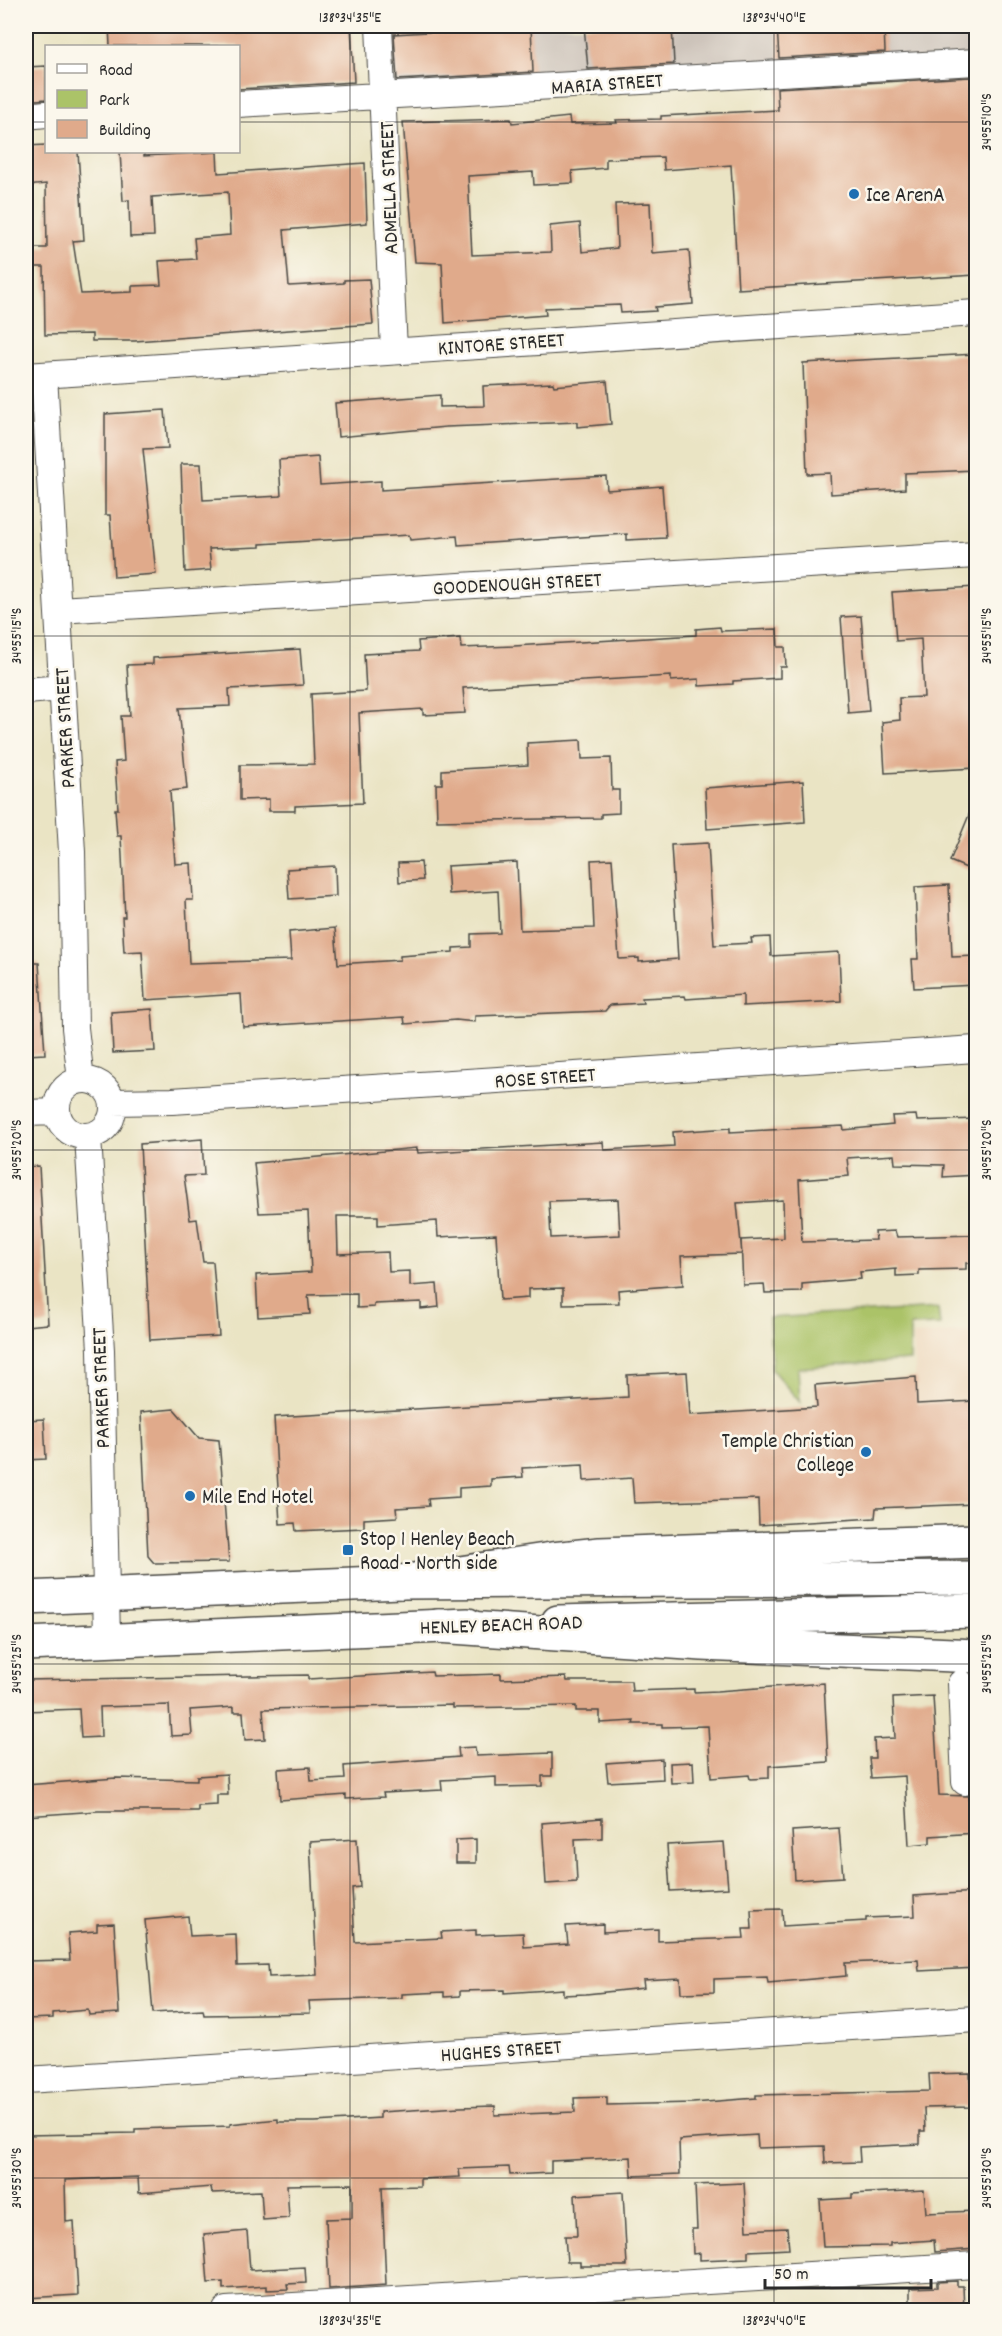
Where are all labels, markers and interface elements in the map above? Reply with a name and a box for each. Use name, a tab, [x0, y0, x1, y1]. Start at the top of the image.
text: 138°34'35"E	[319, 8, 381, 30]
text: 138°34'40"E	[742, 8, 806, 30]
legend	[45, 45, 240, 153]
text: Road	[99, 59, 133, 84]
street label: MARIA STREET	[550, 67, 665, 105]
text: Park	[99, 89, 130, 114]
text: 34°55'10"S	[977, 93, 999, 151]
text: Building	[99, 119, 151, 144]
street label: ADMELLA STREET	[374, 120, 408, 255]
place label: Ice ArenA	[866, 182, 945, 212]
marker: Ice ArenA	[847, 187, 861, 201]
street label: KINTORE STREET	[437, 327, 566, 365]
street label: GOODENOUGH STREET	[432, 567, 603, 605]
text: 34°55'15"S	[7, 608, 29, 664]
text: 34°55'15"S	[977, 608, 999, 664]
street label: PARKER STREET	[49, 666, 85, 789]
street label: ROSE STREET	[494, 1061, 597, 1098]
text: 34°55'20"S	[7, 1119, 29, 1181]
text: 34°55'20"S	[977, 1119, 999, 1181]
street label: PARKER STREET	[86, 1326, 120, 1449]
place label: Temple Christian College	[722, 1428, 854, 1482]
marker: Temple Christian College	[859, 1445, 873, 1459]
place label: Mile End Hotel	[202, 1484, 313, 1514]
marker: Mile End Hotel	[183, 1489, 197, 1503]
place label: Stop 1 Henley Beach Road - North side	[360, 1526, 515, 1580]
marker: Stop 1 Henley Beach Road - North side	[341, 1543, 355, 1557]
street label: HENLEY BEACH ROAD	[419, 1609, 583, 1645]
text: 34°55'25"S	[7, 1634, 29, 1694]
text: 34°55'25"S	[977, 1634, 999, 1694]
street label: HUGHES STREET	[440, 2034, 563, 2072]
text: 34°55'30"S	[7, 2147, 29, 2209]
text: 34°55'30"S	[977, 2147, 999, 2209]
scale bar	[765, 2252, 932, 2290]
text: 50 m	[774, 2263, 809, 2288]
text: 138°34'35"E	[319, 2311, 381, 2333]
text: 138°34'40"E	[742, 2311, 806, 2333]

